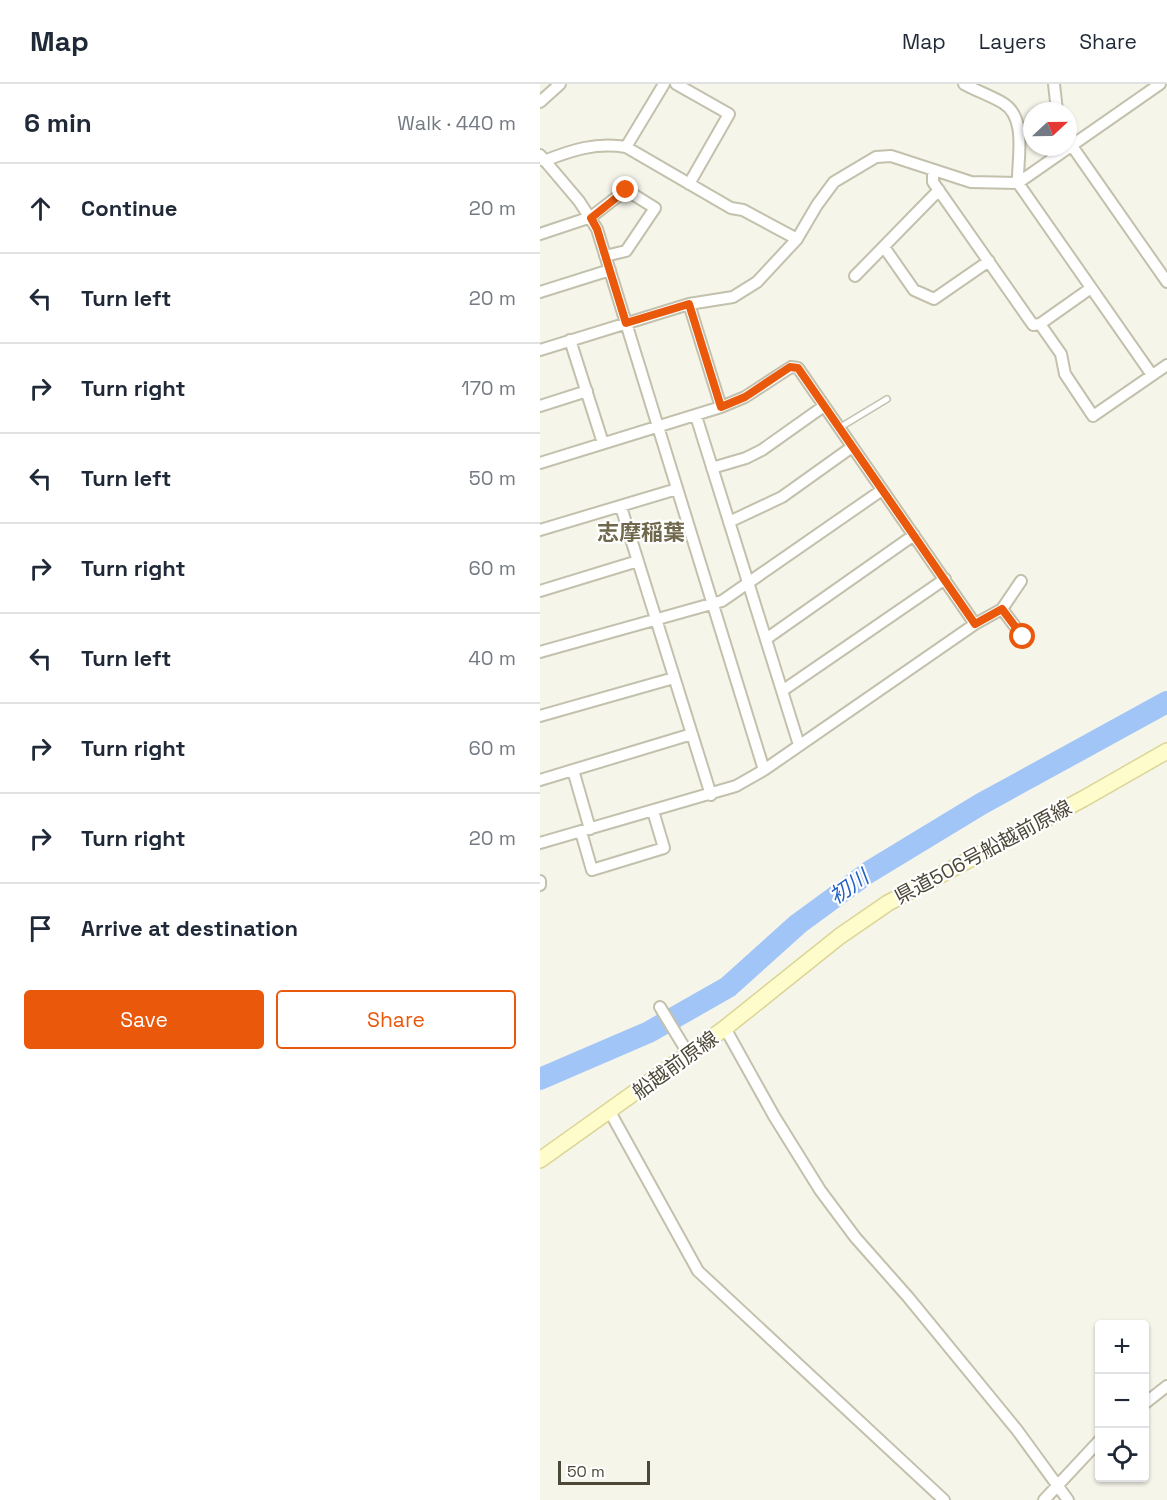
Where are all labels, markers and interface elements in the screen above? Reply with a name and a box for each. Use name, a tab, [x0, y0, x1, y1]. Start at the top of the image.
text: Map	[30, 23, 89, 59]
text: Map	[902, 28, 946, 55]
text: Layers	[979, 28, 1046, 55]
text: Share	[1079, 28, 1137, 55]
north arrow	[1023, 102, 1077, 156]
text: 6 min	[24, 106, 92, 140]
text: Walk · 440 m	[397, 110, 516, 136]
route end	[612, 176, 638, 202]
icon: ahead	[24, 192, 57, 225]
text: Continue	[81, 194, 177, 222]
text: 20 m	[469, 195, 516, 221]
icon: left	[24, 282, 57, 315]
text: Turn left	[81, 284, 171, 312]
text: 20 m	[469, 285, 516, 311]
icon: right	[24, 372, 57, 405]
text: Turn right	[81, 374, 186, 402]
text: 170 m	[461, 375, 516, 401]
icon: left	[24, 462, 57, 495]
text: Turn left	[81, 464, 171, 492]
text: 50 m	[469, 465, 516, 491]
district label: 志摩稲葉	[597, 518, 685, 546]
icon: right	[24, 552, 57, 585]
text: Turn right	[81, 554, 186, 582]
text: 60 m	[469, 555, 516, 581]
route start	[1009, 623, 1035, 649]
icon: left	[24, 642, 57, 675]
text: Turn left	[81, 644, 171, 672]
text: 40 m	[468, 645, 516, 671]
icon: right	[24, 732, 57, 765]
text: Turn right	[81, 734, 186, 762]
text: 60 m	[469, 735, 516, 761]
street label: 県道506号船越前原線	[890, 794, 1076, 910]
icon: right	[24, 822, 57, 855]
text: Turn right	[81, 824, 186, 852]
text: 20 m	[469, 825, 516, 851]
water label: 初川	[824, 862, 875, 910]
icon: arrive	[24, 912, 57, 945]
text: Arrive at destination	[81, 914, 298, 942]
button: Save	[24, 990, 264, 1049]
button: Share	[276, 990, 516, 1049]
street label: 船越前原線	[627, 1025, 723, 1105]
map controls	[1095, 1320, 1149, 1482]
button: +	[1095, 1320, 1149, 1374]
button: −	[1095, 1374, 1149, 1428]
button: locate	[1095, 1428, 1149, 1482]
scale bar	[558, 1458, 650, 1486]
text: 50 m	[567, 1461, 605, 1482]

